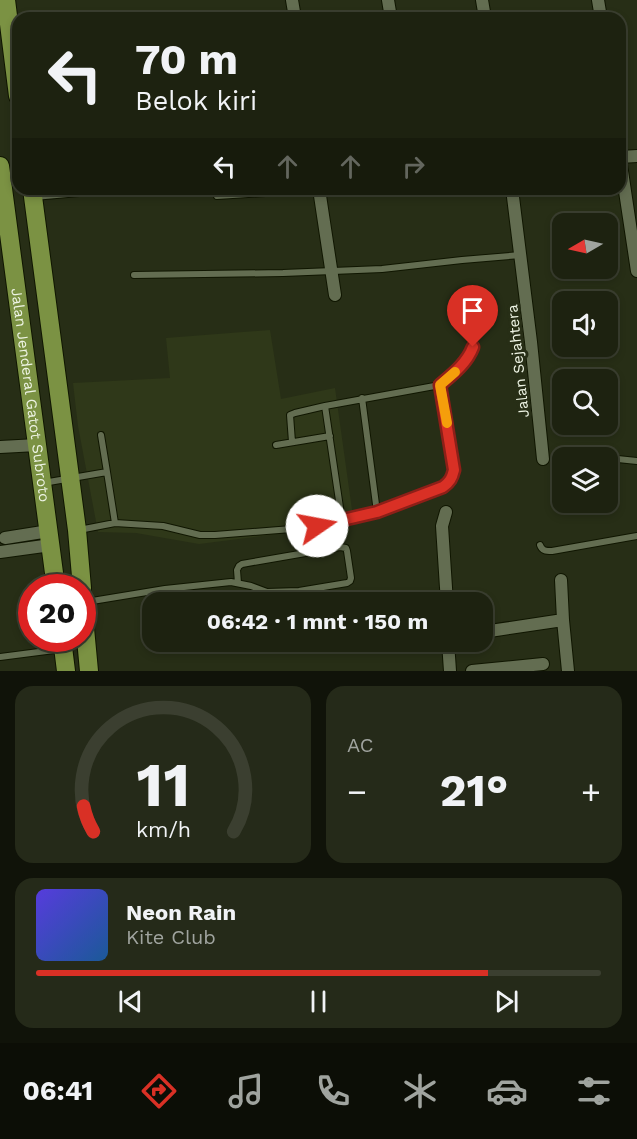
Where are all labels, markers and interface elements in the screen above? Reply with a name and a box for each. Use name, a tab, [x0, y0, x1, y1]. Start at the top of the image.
text: 70 m	[135, 35, 238, 84]
icon: left	[36, 36, 114, 114]
text: Belok kiri	[135, 85, 257, 117]
icon: left	[208, 150, 241, 183]
icon: ahead	[271, 150, 304, 183]
icon: ahead	[334, 150, 367, 183]
icon: right	[397, 150, 430, 183]
north arrow	[552, 213, 618, 279]
map controls	[552, 213, 618, 513]
pin	[447, 285, 498, 347]
street label: Jalan Jenderal Gatot Subroto	[7, 287, 54, 503]
button: sound	[552, 291, 618, 357]
icon: arrive	[456, 294, 489, 327]
street label: Jalan Sejahtera	[503, 303, 533, 418]
button: search	[552, 369, 618, 435]
button: layers	[552, 447, 618, 513]
position arrow	[285, 494, 349, 558]
speed limit sign: 20	[18, 574, 96, 652]
text: 06:42 · 1 mnt · 150 m	[207, 609, 428, 634]
text: AC	[347, 733, 373, 757]
text: 11	[136, 748, 190, 821]
text: 21°	[440, 764, 508, 817]
text: −	[347, 772, 367, 811]
text: +	[581, 772, 601, 811]
text: km/h	[135, 817, 191, 842]
text: Neon Rain	[126, 900, 236, 925]
text: Kite Club	[126, 925, 216, 949]
icon: previous	[114, 985, 147, 1018]
icon: pause	[302, 985, 335, 1018]
icon: next	[490, 985, 523, 1018]
icon: directions	[138, 1070, 180, 1112]
icon: music	[225, 1070, 267, 1112]
icon: phone	[312, 1070, 354, 1112]
icon: climate	[399, 1070, 441, 1112]
icon: car	[486, 1070, 528, 1112]
icon: filters	[573, 1070, 615, 1112]
text: 06:41	[22, 1075, 93, 1107]

